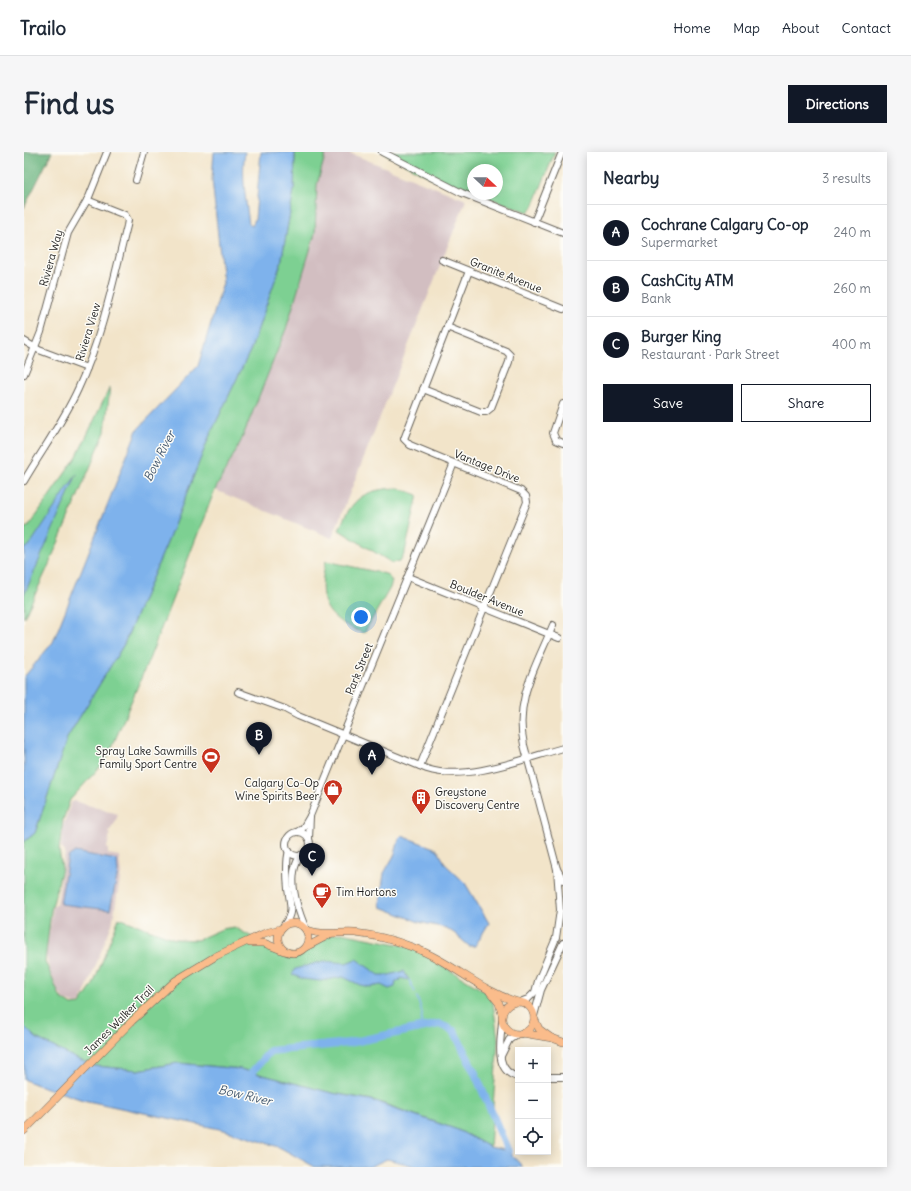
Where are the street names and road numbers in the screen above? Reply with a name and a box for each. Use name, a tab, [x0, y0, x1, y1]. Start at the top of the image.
street label: Riviera Way	[36, 228, 66, 288]
street label: Granite Avenue	[468, 254, 544, 296]
street label: Riviera View	[72, 301, 104, 363]
street label: Vantage Drive	[452, 446, 522, 486]
street label: Boulder Avenue	[448, 577, 526, 619]
street label: Park Street	[342, 641, 376, 697]
street label: James Walker Trail	[81, 982, 157, 1058]

